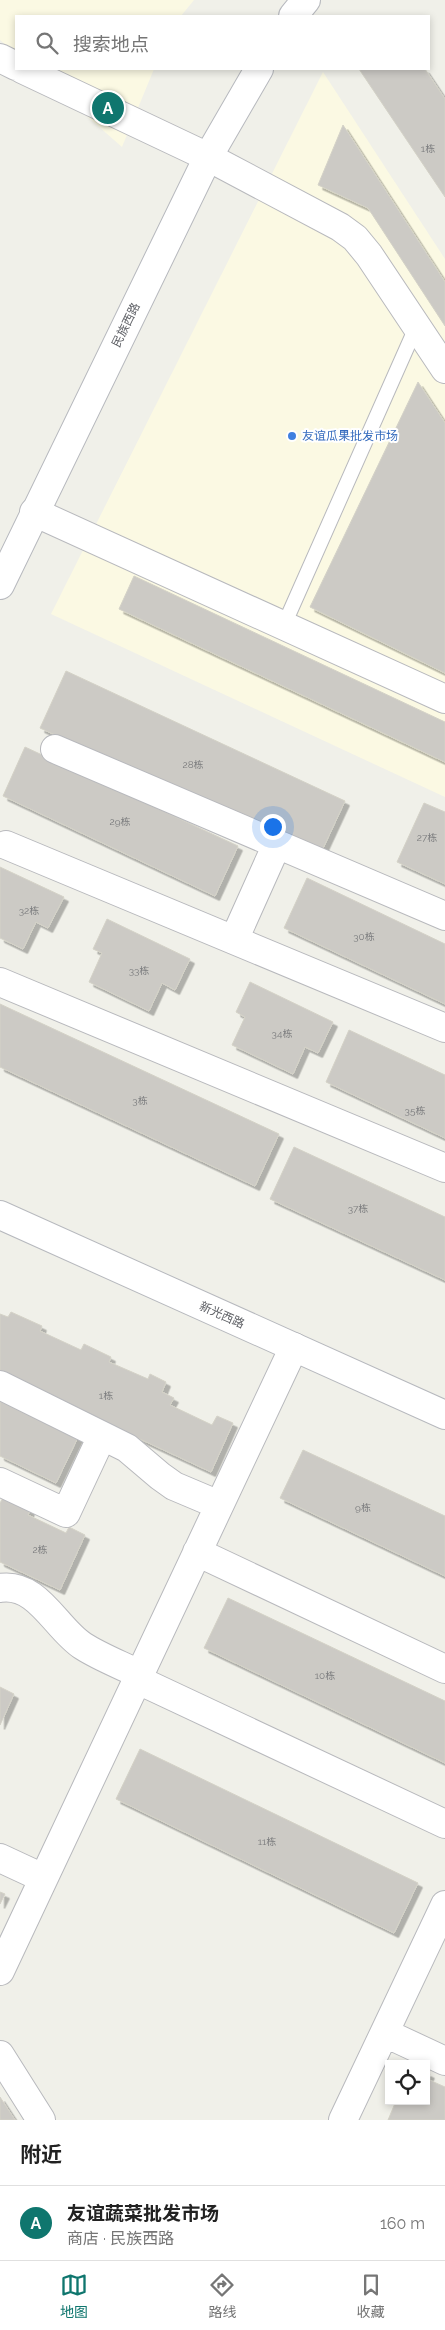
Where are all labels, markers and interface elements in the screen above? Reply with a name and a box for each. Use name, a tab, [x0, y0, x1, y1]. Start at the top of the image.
search box	[15, 15, 430, 70]
icon: search	[33, 29, 61, 57]
text: 搜索地点	[73, 33, 149, 55]
pin: A	[92, 89, 124, 127]
house number: 1栋	[421, 143, 435, 154]
street label: 民族西路	[109, 300, 143, 350]
place label: 友谊瓜果批发市场	[302, 429, 398, 443]
marker: 友谊瓜果批发市场	[286, 430, 298, 442]
house number: 28栋	[182, 759, 204, 770]
your location	[260, 814, 286, 840]
house number: 29栋	[109, 816, 131, 827]
house number: 27栋	[417, 832, 437, 843]
house number: 32栋	[19, 905, 39, 916]
house number: 30栋	[353, 931, 375, 942]
house number: 33栋	[129, 965, 149, 976]
house number: 34栋	[272, 1028, 292, 1039]
house number: 3栋	[132, 1095, 148, 1106]
house number: 35栋	[405, 1105, 425, 1116]
house number: 37栋	[348, 1203, 368, 1214]
street label: 新光西路	[197, 1299, 247, 1331]
house number: 1栋	[99, 1390, 113, 1401]
house number: 9栋	[355, 1502, 371, 1513]
house number: 2栋	[32, 1544, 48, 1555]
house number: 10栋	[315, 1670, 335, 1681]
house number: 11栋	[258, 1836, 276, 1847]
map controls	[385, 2060, 430, 2105]
button: locate	[385, 2060, 430, 2105]
text: 附近	[20, 2142, 62, 2167]
text: 友谊蔬菜批发市场	[67, 2202, 219, 2224]
text: A	[31, 2214, 41, 2233]
text: 160 m	[380, 2214, 425, 2233]
text: 商店 · 民族西路	[67, 2229, 174, 2248]
tab: 地图	[60, 2271, 88, 2321]
tab: 路线	[208, 2271, 236, 2321]
tab: 收藏	[357, 2271, 385, 2321]

